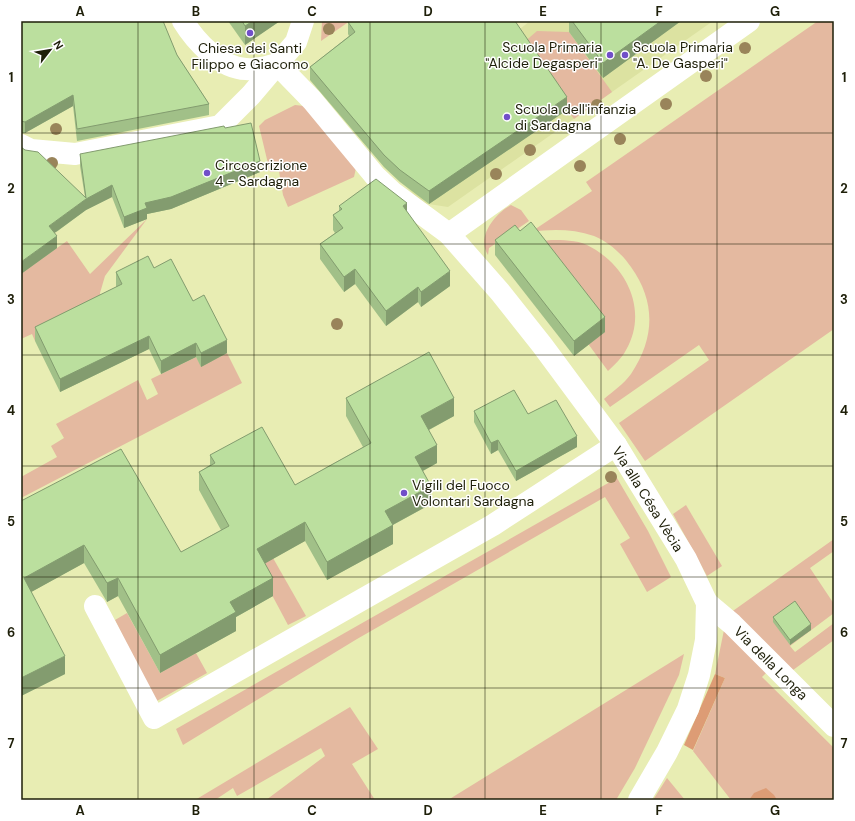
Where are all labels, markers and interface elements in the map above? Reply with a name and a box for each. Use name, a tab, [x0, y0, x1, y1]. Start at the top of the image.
text: A	[75, 3, 85, 20]
text: B	[192, 3, 200, 20]
text: C	[307, 3, 317, 20]
text: D	[423, 3, 433, 20]
text: E	[539, 3, 547, 20]
text: F	[655, 3, 663, 20]
text: G	[770, 3, 780, 20]
marker: Chiesa dei Santi Filippo e Giacomo	[245, 28, 255, 38]
north arrow	[30, 30, 70, 70]
text: N	[51, 38, 67, 52]
place label: Scuola Primaria "Alcide Degasperi"	[485, 38, 602, 72]
place label: Scuola Primaria "A. De Gasperi"	[633, 38, 733, 72]
place label: Chiesa dei Santi Filippo e Giacomo	[191, 39, 309, 73]
marker: Scuola Primaria "Alcide Degasperi"	[605, 50, 615, 60]
marker: Scuola Primaria "A. De Gasperi"	[620, 50, 630, 60]
text: 1	[9, 69, 13, 86]
text: 1	[842, 69, 846, 86]
place label: Scuola dell'infanzia di Sardagna	[515, 100, 636, 134]
marker: Scuola dell'infanzia di Sardagna	[502, 112, 512, 122]
place label: Circoscrizione 4 - Sardagna	[215, 156, 307, 190]
marker: Circoscrizione 4 - Sardagna	[202, 168, 212, 178]
text: 2	[7, 180, 15, 197]
text: 2	[840, 180, 848, 197]
text: 3	[7, 291, 15, 308]
text: 3	[840, 291, 848, 308]
text: 4	[7, 402, 15, 419]
text: 4	[840, 402, 848, 419]
street label: Via alla Césa Vècia	[608, 443, 688, 555]
place label: Vigili del Fuoco Volontari Sardagna	[412, 476, 534, 510]
marker: Vigili del Fuoco Volontari Sardagna	[399, 488, 409, 498]
text: 5	[7, 513, 15, 530]
text: 5	[840, 513, 848, 530]
street label: Via della Longa	[730, 622, 812, 704]
text: 6	[7, 624, 15, 641]
text: 6	[840, 624, 848, 641]
text: 7	[8, 735, 15, 752]
text: 7	[841, 735, 848, 752]
text: A	[75, 802, 85, 819]
text: B	[192, 802, 200, 819]
text: C	[307, 802, 317, 819]
text: D	[423, 802, 433, 819]
text: E	[539, 802, 547, 819]
text: F	[655, 802, 663, 819]
text: G	[770, 802, 780, 819]

